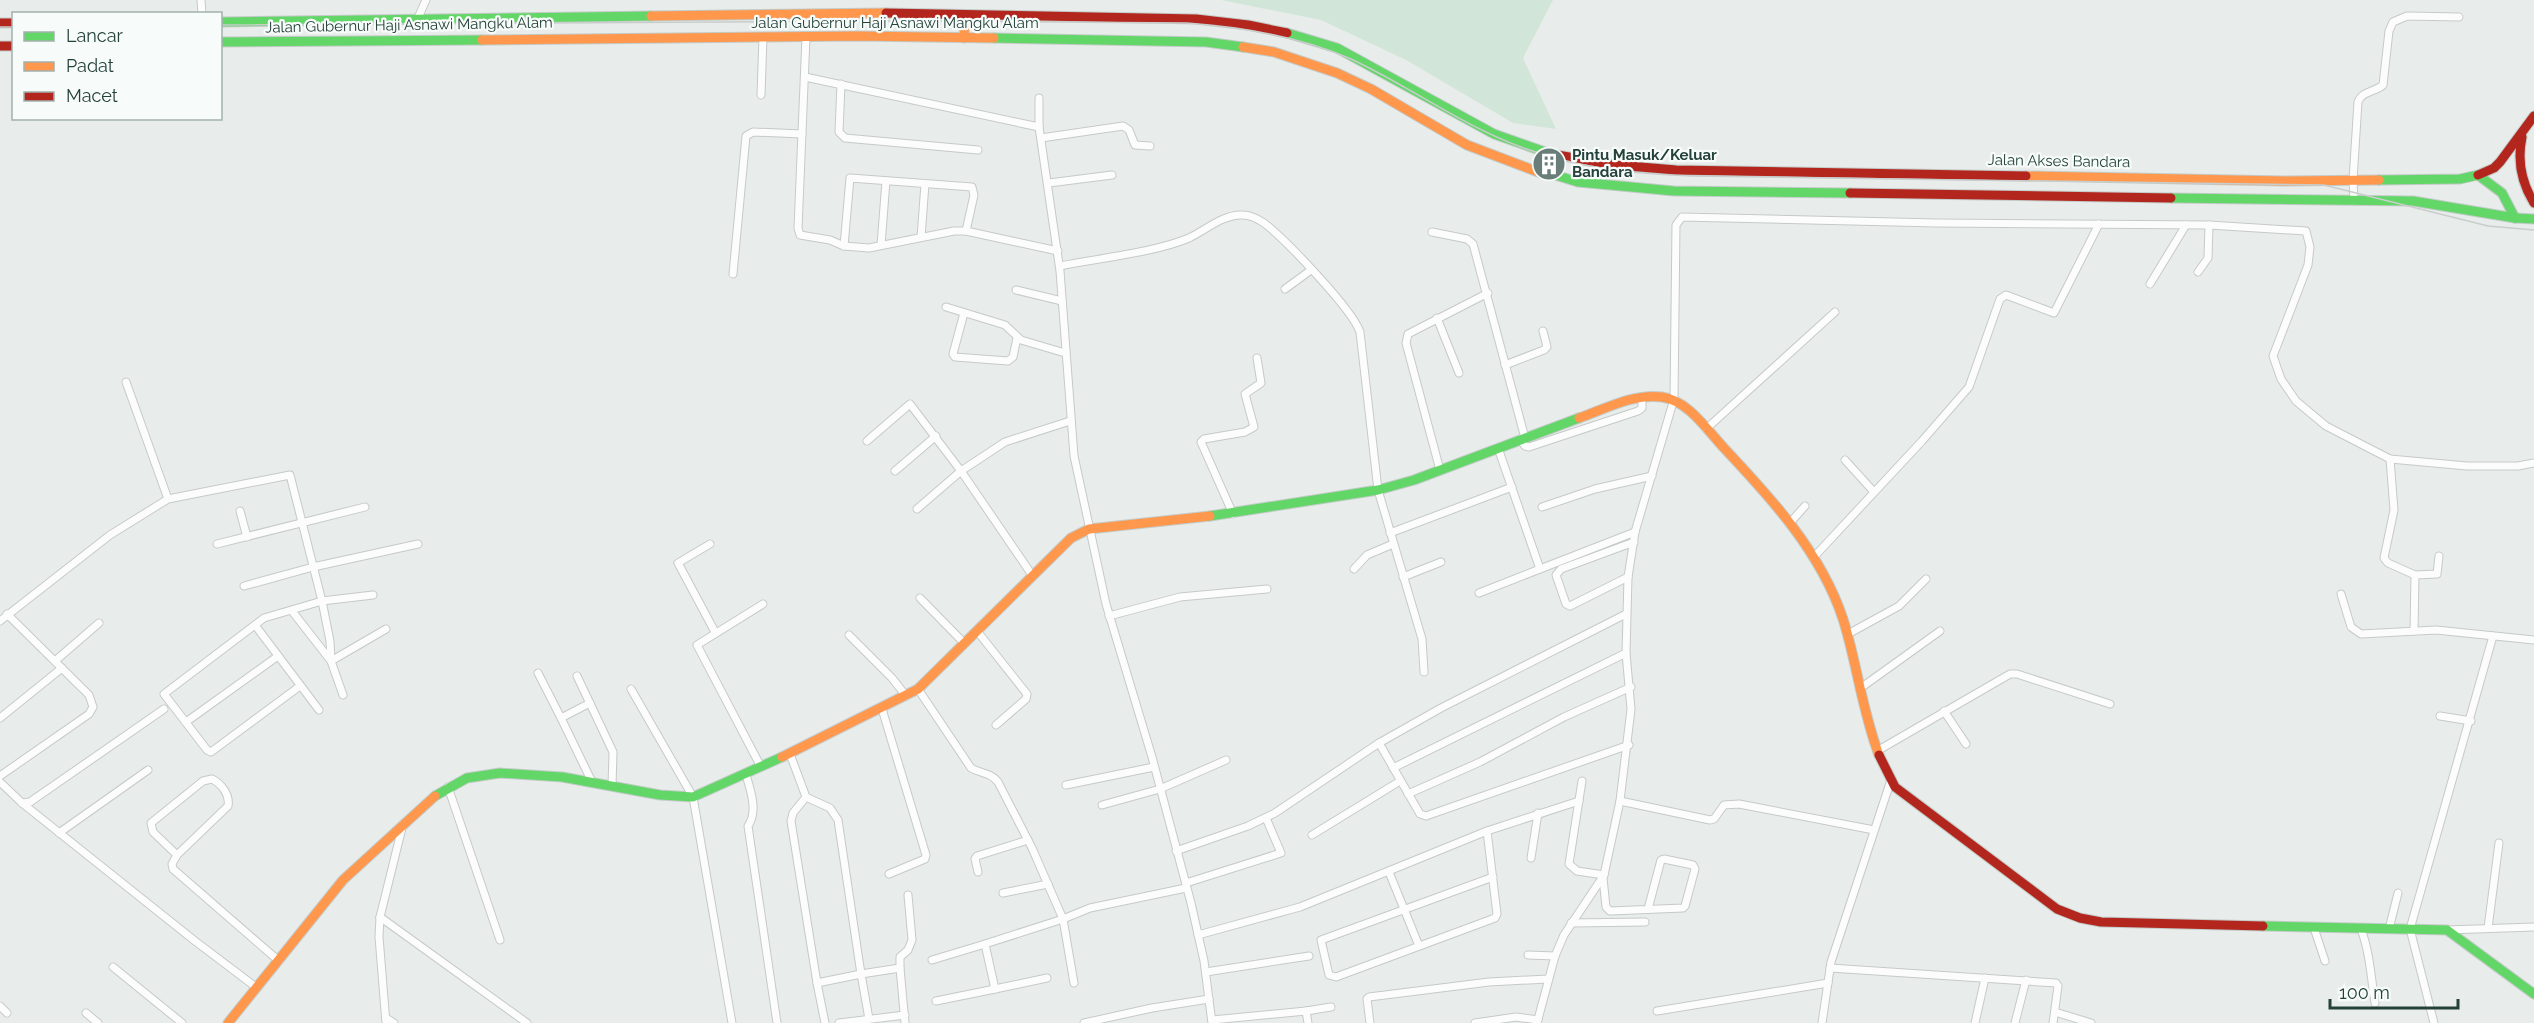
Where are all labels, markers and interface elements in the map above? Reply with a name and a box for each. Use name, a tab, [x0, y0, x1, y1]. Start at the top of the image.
legend	[12, 12, 222, 120]
street label: Jalan Gubernur Haji Asnawi Mangku Alam	[265, 13, 553, 37]
street label: Jalan Gubernur Haji Asnawi Mangku Alam	[751, 14, 1039, 32]
text: Lancar	[66, 25, 123, 46]
text: Padat	[66, 55, 114, 76]
text: Macet	[66, 85, 118, 106]
building icon: Pintu Masuk/Keluar Bandara	[1531, 146, 1567, 182]
place label: Pintu Masuk/Keluar Bandara	[1572, 146, 1717, 181]
street label: Jalan Akses Bandara	[1988, 151, 2130, 171]
scale bar	[2330, 972, 2458, 1010]
text: 100 m	[2339, 982, 2390, 1003]

